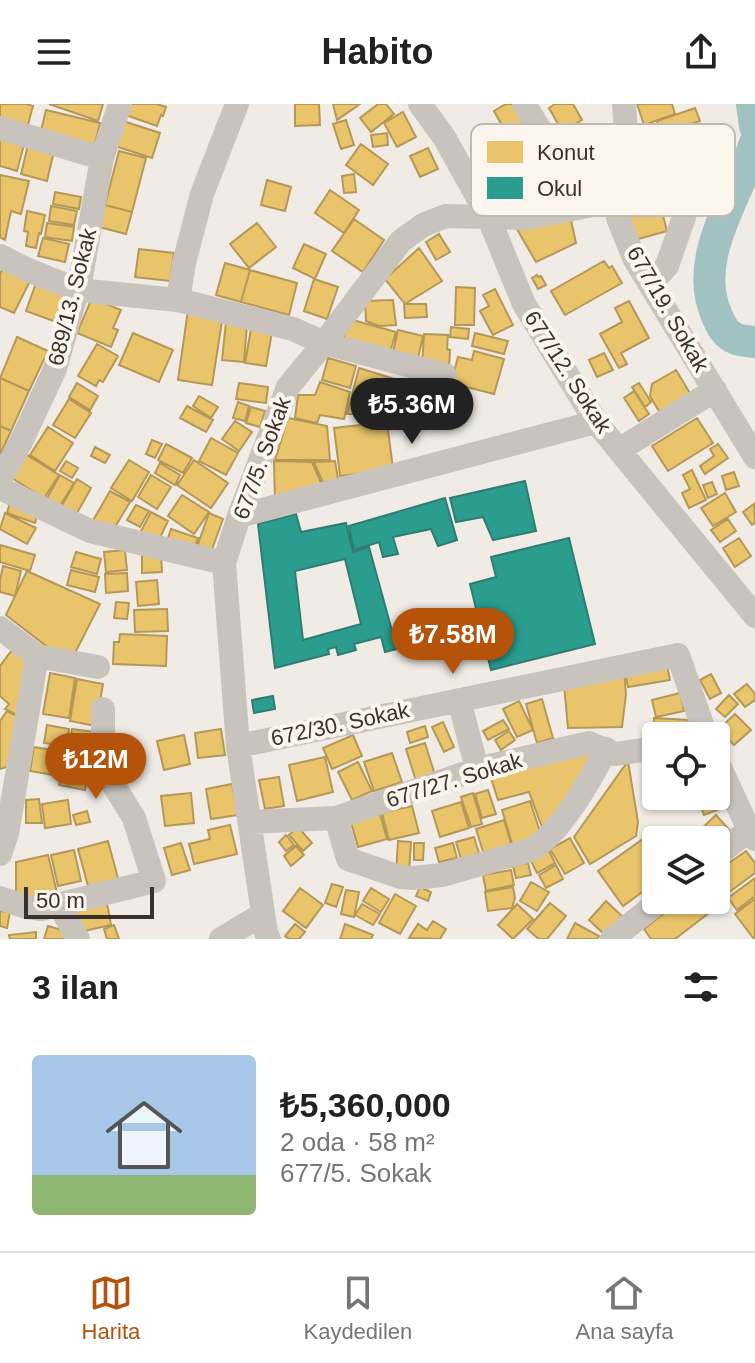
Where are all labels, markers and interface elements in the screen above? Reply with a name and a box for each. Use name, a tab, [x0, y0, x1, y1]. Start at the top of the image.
icon: menu	[32, 30, 76, 74]
icon: share	[679, 30, 723, 74]
text: Habito	[322, 31, 434, 72]
legend	[471, 124, 735, 216]
text: Konut	[537, 140, 595, 165]
text: Okul	[537, 176, 582, 201]
street label: 689/13. Sokak	[43, 225, 101, 368]
street label: 677/19. Sokak	[622, 242, 714, 377]
street label: 677/12. Sokak	[519, 306, 617, 439]
pin: ₺5.36M	[347, 378, 477, 446]
text: ₺5.36M	[368, 389, 456, 419]
street label: 677/5. Sokak	[228, 392, 296, 523]
pin: ₺7.58M	[388, 608, 518, 676]
text: ₺7.58M	[409, 619, 497, 649]
street label: 672/30. Sokak	[269, 697, 412, 751]
map controls	[642, 722, 730, 914]
button: locate	[642, 722, 730, 810]
pin: ₺12M	[49, 733, 143, 801]
text: ₺12M	[63, 744, 129, 774]
street label: 677/27. Sokak	[383, 747, 526, 813]
button: layers	[642, 826, 730, 914]
scale bar	[24, 883, 154, 919]
text: 50 m	[36, 888, 85, 913]
icon: filters	[679, 965, 723, 1009]
text: 3 ilan	[32, 968, 119, 1006]
text: ₺5,360,000	[280, 1086, 451, 1124]
icon: home	[96, 1087, 192, 1183]
text: 2 oda · 58 m²	[280, 1127, 435, 1157]
text: 677/5. Sokak	[280, 1158, 432, 1188]
tab: Harita	[82, 1271, 140, 1345]
tab: Kaydedilen	[303, 1271, 412, 1345]
tab: Ana sayfa	[576, 1271, 673, 1345]

